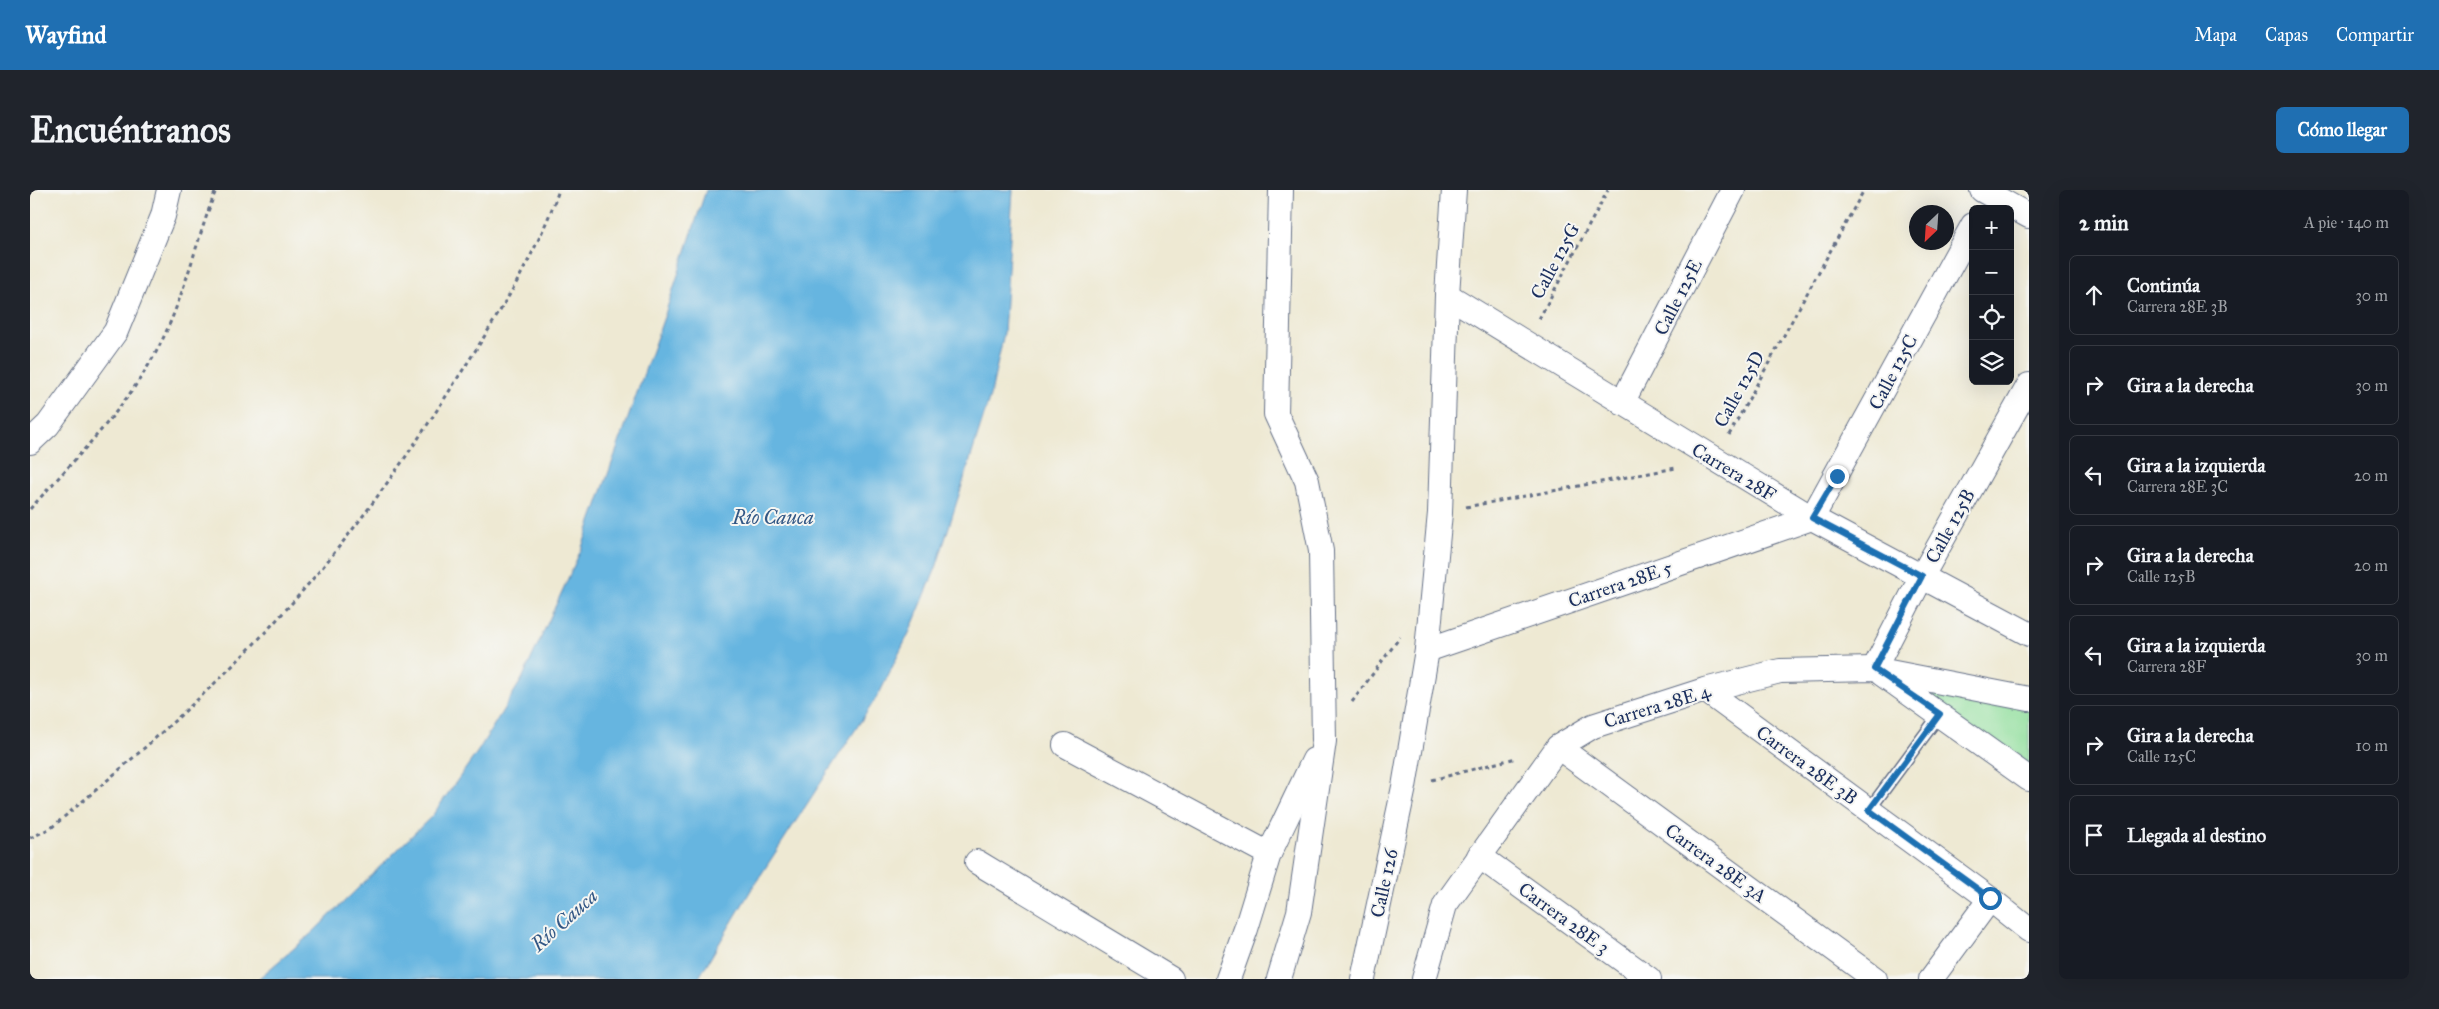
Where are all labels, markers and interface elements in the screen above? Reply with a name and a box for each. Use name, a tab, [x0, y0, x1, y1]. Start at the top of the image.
text: Wayfind	[25, 20, 107, 50]
text: Mapa	[2194, 24, 2237, 46]
text: Capas	[2265, 24, 2308, 46]
text: Compartir	[2336, 24, 2414, 46]
button: Cómo llegar	[2276, 107, 2409, 153]
text: Encuéntranos	[30, 109, 231, 152]
north arrow	[1909, 205, 1954, 250]
map controls	[1969, 205, 2014, 385]
button: +	[1969, 205, 2014, 250]
text: 2 min	[2079, 210, 2129, 236]
text: A pie · 140 m	[2304, 213, 2389, 232]
street label: Calle 125G	[1525, 219, 1585, 303]
button: −	[1969, 250, 2014, 295]
street label: Calle 125E	[1649, 255, 1707, 339]
text: Continúa	[2127, 274, 2200, 297]
icon: ahead	[2080, 281, 2108, 309]
text: 30 m	[2355, 286, 2388, 305]
button: locate	[1969, 295, 2014, 340]
text: Carrera 28E 3B	[2127, 297, 2228, 316]
street label: Calle 125C	[1864, 331, 1922, 413]
button: layers	[1969, 340, 2014, 385]
street label: Calle 125D	[1709, 347, 1769, 431]
icon: right	[2080, 371, 2108, 399]
text: Gira a la derecha	[2127, 374, 2254, 397]
text: 30 m	[2355, 376, 2388, 395]
street label: Carrera 28F	[1688, 438, 1781, 506]
text: Gira a la izquierda	[2127, 454, 2266, 477]
icon: left	[2080, 461, 2108, 489]
route end	[1826, 465, 1849, 488]
text: 20 m	[2354, 466, 2388, 485]
text: Carrera 28E 3C	[2127, 477, 2228, 496]
street label: Calle 125B	[1920, 485, 1980, 567]
water label: Río Cauca	[731, 505, 814, 529]
text: Gira a la derecha	[2127, 544, 2254, 567]
icon: right	[2080, 551, 2108, 579]
street label: Carrera 28E 5	[1565, 555, 1675, 612]
text: 20 m	[2354, 556, 2388, 575]
text: Calle 125B	[2127, 567, 2195, 586]
text: Gira a la izquierda	[2127, 634, 2266, 657]
icon: left	[2080, 641, 2108, 669]
text: 30 m	[2355, 646, 2388, 665]
text: Carrera 28F	[2127, 657, 2206, 676]
street label: Carrera 28E 4	[1601, 679, 1713, 733]
street label: Carrera 28E 3B	[1752, 721, 1862, 809]
text: Gira a la derecha	[2127, 724, 2254, 747]
icon: right	[2080, 731, 2108, 759]
text: 10 m	[2356, 736, 2388, 755]
text: Calle 125C	[2127, 747, 2196, 766]
street label: Carrera 28E 3A	[1661, 818, 1771, 908]
icon: arrive	[2080, 821, 2108, 849]
text: Llegada al destino	[2127, 824, 2266, 847]
street label: Calle 126	[1365, 845, 1403, 920]
street label: Carrera 28E 3	[1514, 877, 1614, 959]
water label: Río Cauca	[525, 884, 602, 957]
route start	[1979, 887, 2002, 910]

